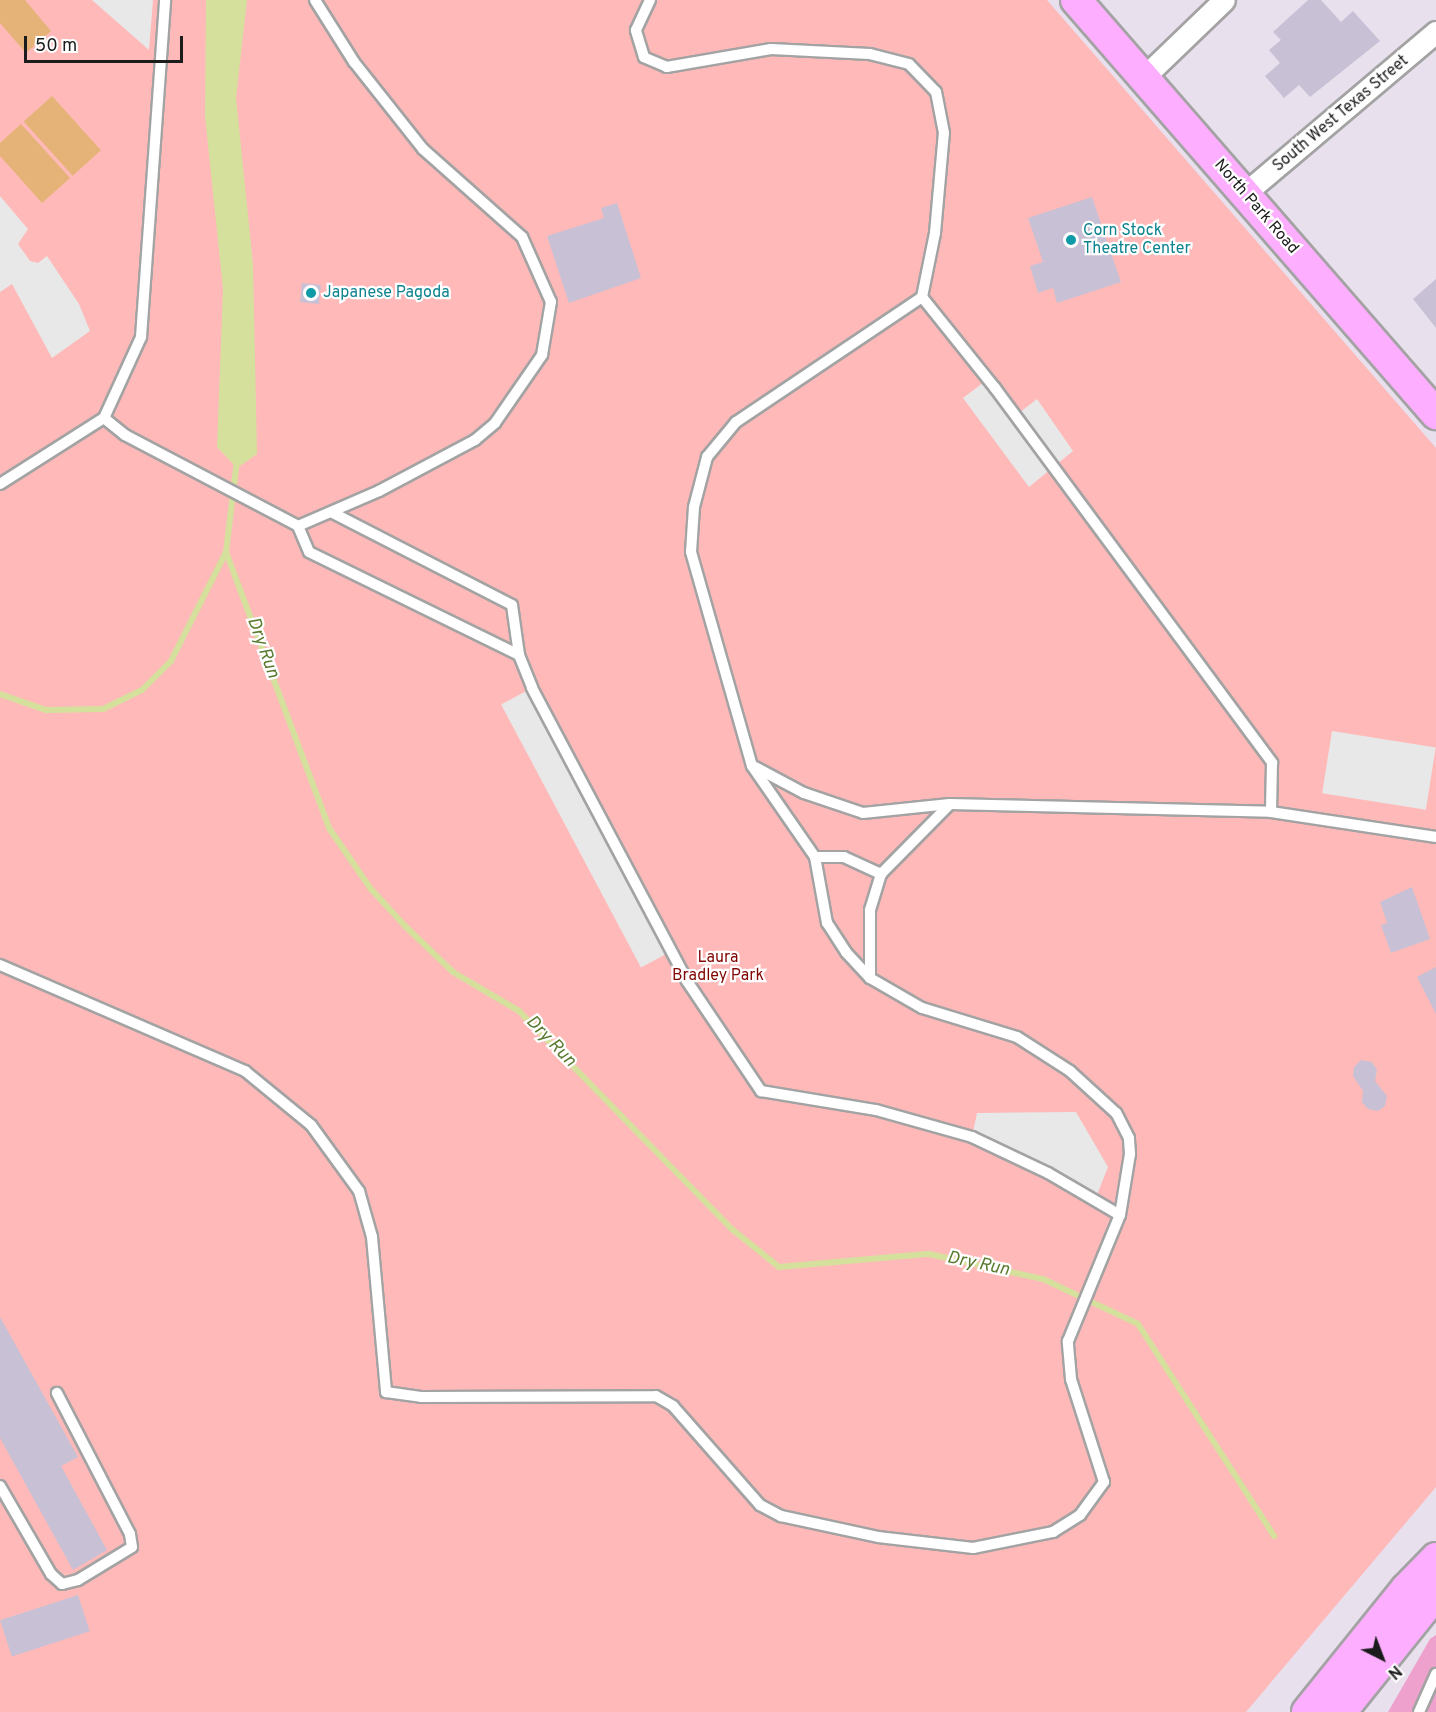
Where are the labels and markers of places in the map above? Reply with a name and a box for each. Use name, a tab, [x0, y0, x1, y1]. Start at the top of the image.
place label: Corn Stock Theatre Center	[1083, 221, 1191, 259]
marker: Corn Stock Theatre Center	[1064, 233, 1078, 247]
place label: Japanese Pagoda	[323, 283, 450, 303]
marker: Japanese Pagoda	[304, 286, 318, 300]

